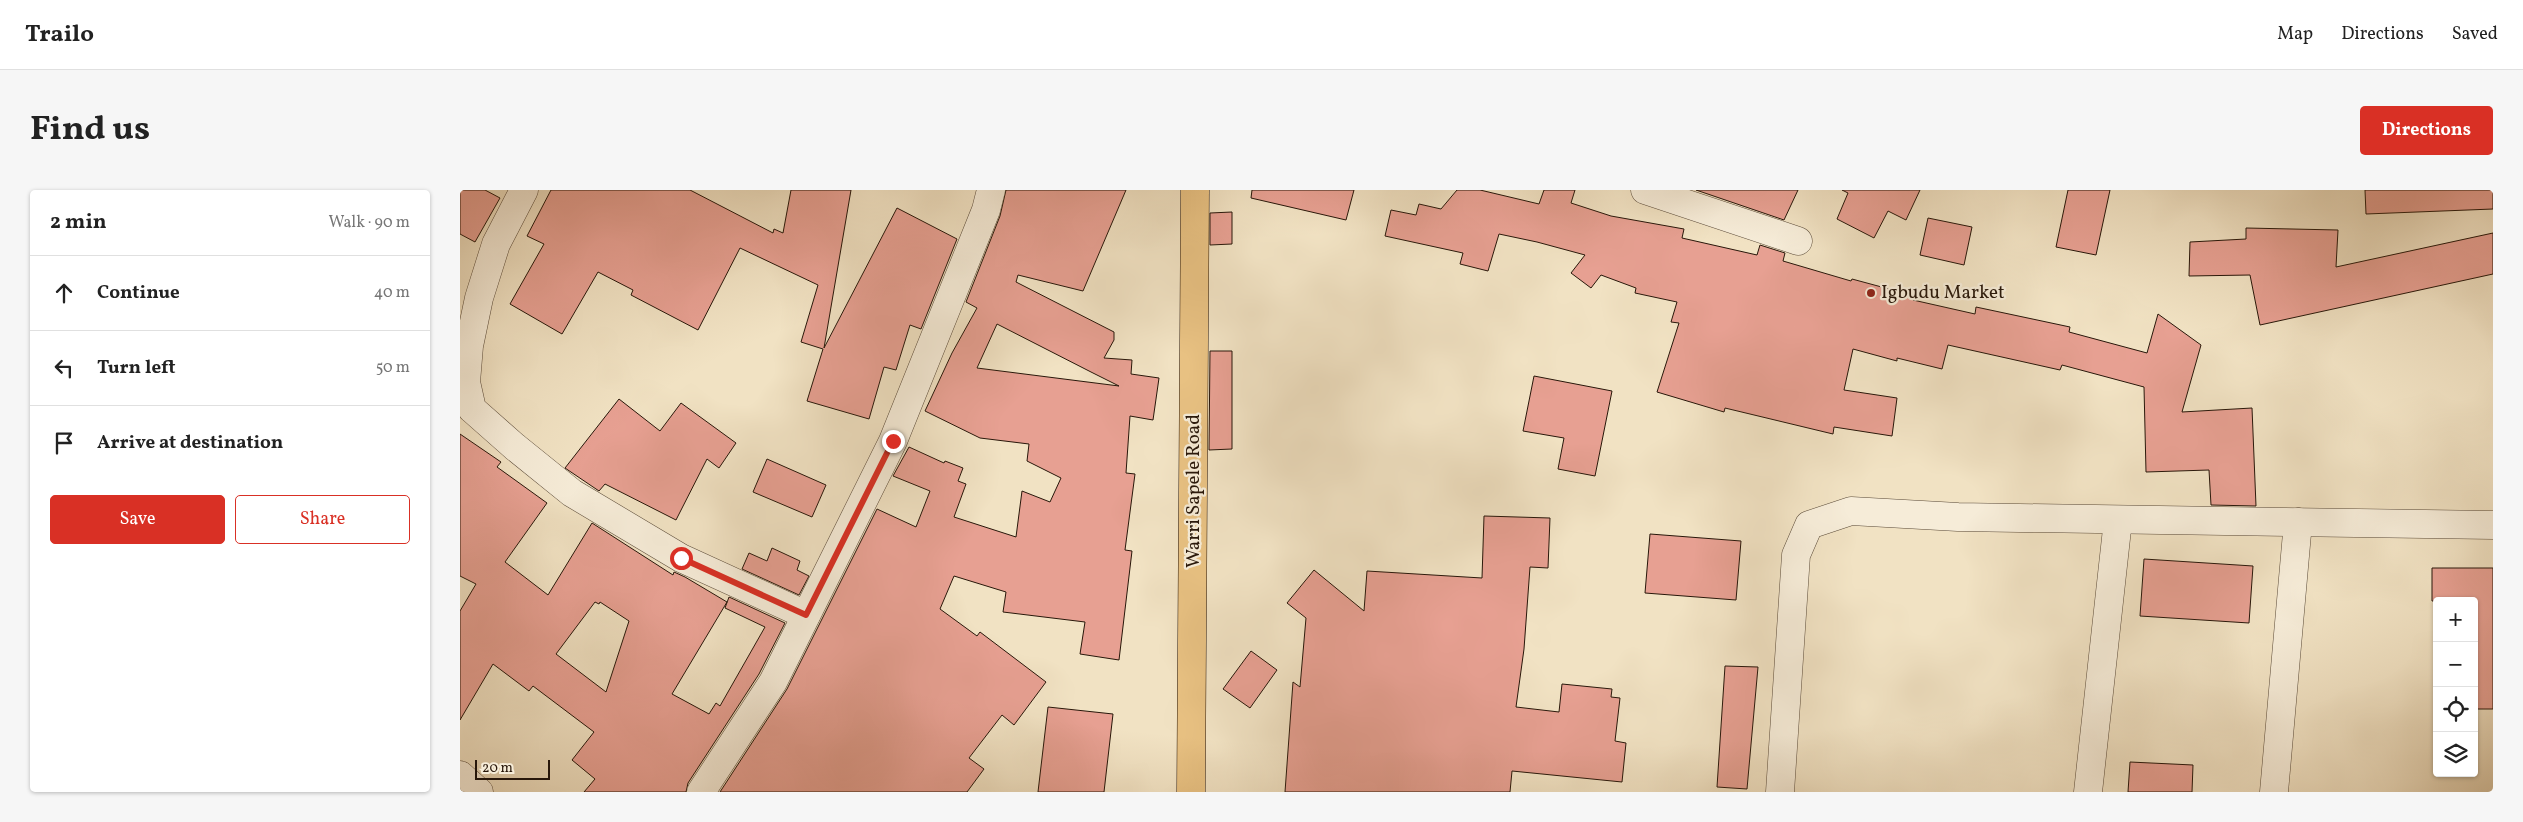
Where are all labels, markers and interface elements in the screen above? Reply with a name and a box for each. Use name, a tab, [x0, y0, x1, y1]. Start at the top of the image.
text: Trailo	[25, 18, 94, 52]
text: Map	[2277, 22, 2313, 47]
text: Directions	[2341, 22, 2424, 47]
text: Saved	[2452, 22, 2498, 47]
text: Find us	[30, 106, 150, 154]
button: Directions	[2360, 106, 2493, 155]
text: 2 min	[50, 208, 107, 237]
text: Walk · 90 m	[328, 212, 410, 234]
icon: ahead	[50, 279, 78, 307]
text: Continue	[97, 280, 180, 306]
place label: Igbudu Market	[1881, 280, 2005, 306]
text: 40 m	[374, 282, 410, 304]
marker: Igbudu Market	[1865, 287, 1877, 299]
icon: left	[50, 354, 78, 382]
text: Turn left	[97, 355, 176, 381]
text: 50 m	[376, 357, 410, 379]
street label: Warri Sapele Road	[1181, 414, 1207, 568]
icon: arrive	[50, 429, 78, 457]
text: Arrive at destination	[97, 430, 283, 456]
route end	[882, 430, 905, 453]
button: Save	[50, 495, 225, 544]
button: Share	[235, 495, 410, 544]
route start	[670, 547, 693, 570]
map controls	[2433, 597, 2478, 777]
button: +	[2433, 597, 2478, 642]
button: −	[2433, 642, 2478, 687]
button: locate	[2433, 687, 2478, 732]
button: layers	[2433, 732, 2478, 777]
scale bar	[475, 757, 550, 780]
text: 20 m	[482, 759, 513, 778]

